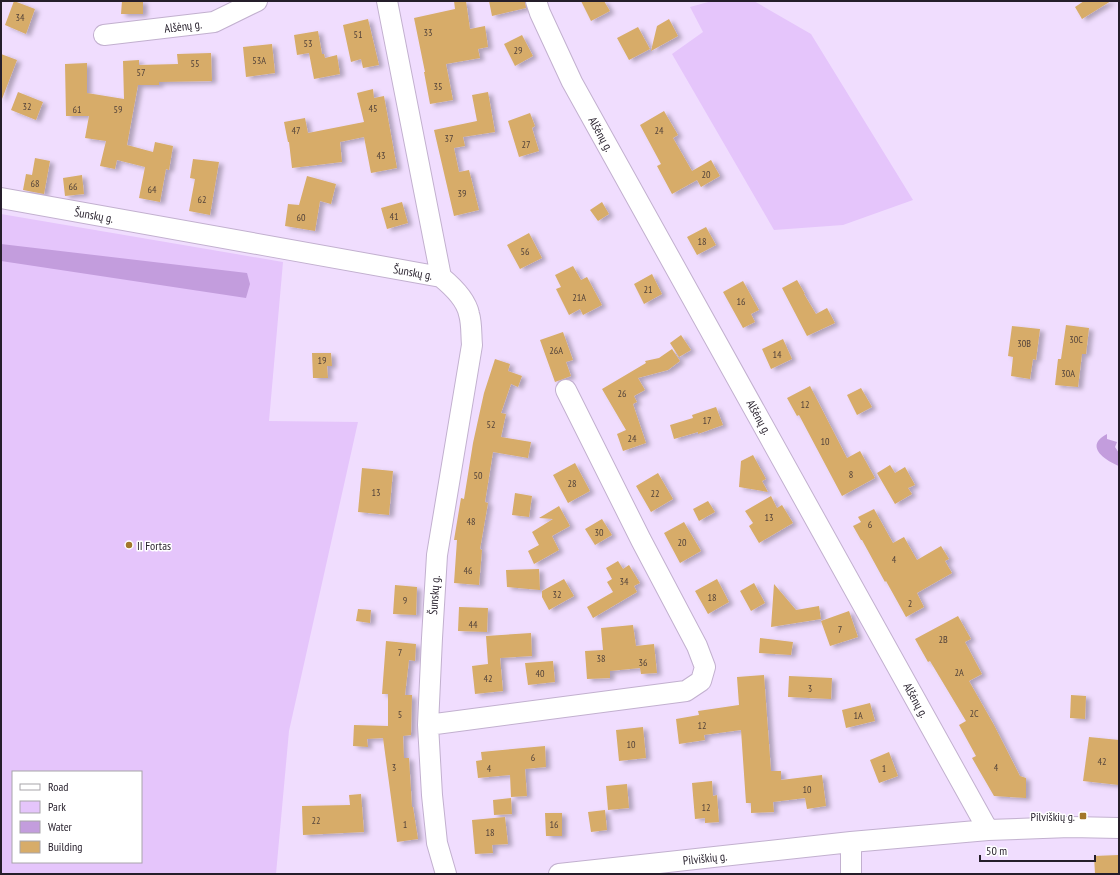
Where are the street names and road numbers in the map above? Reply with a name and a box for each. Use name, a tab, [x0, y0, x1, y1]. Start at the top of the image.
street label: Alšėnų g.	[163, 16, 203, 36]
street label: Alšėnų g.	[585, 114, 617, 154]
street label: Šunskų g.	[73, 204, 115, 226]
street label: Šunskų g.	[392, 261, 434, 283]
street label: Alšėnų g.	[743, 397, 775, 437]
street label: Šunskų g.	[425, 575, 443, 615]
street label: Alšėnų g.	[900, 680, 932, 720]
street label: Pilviškių g.	[682, 848, 728, 868]

